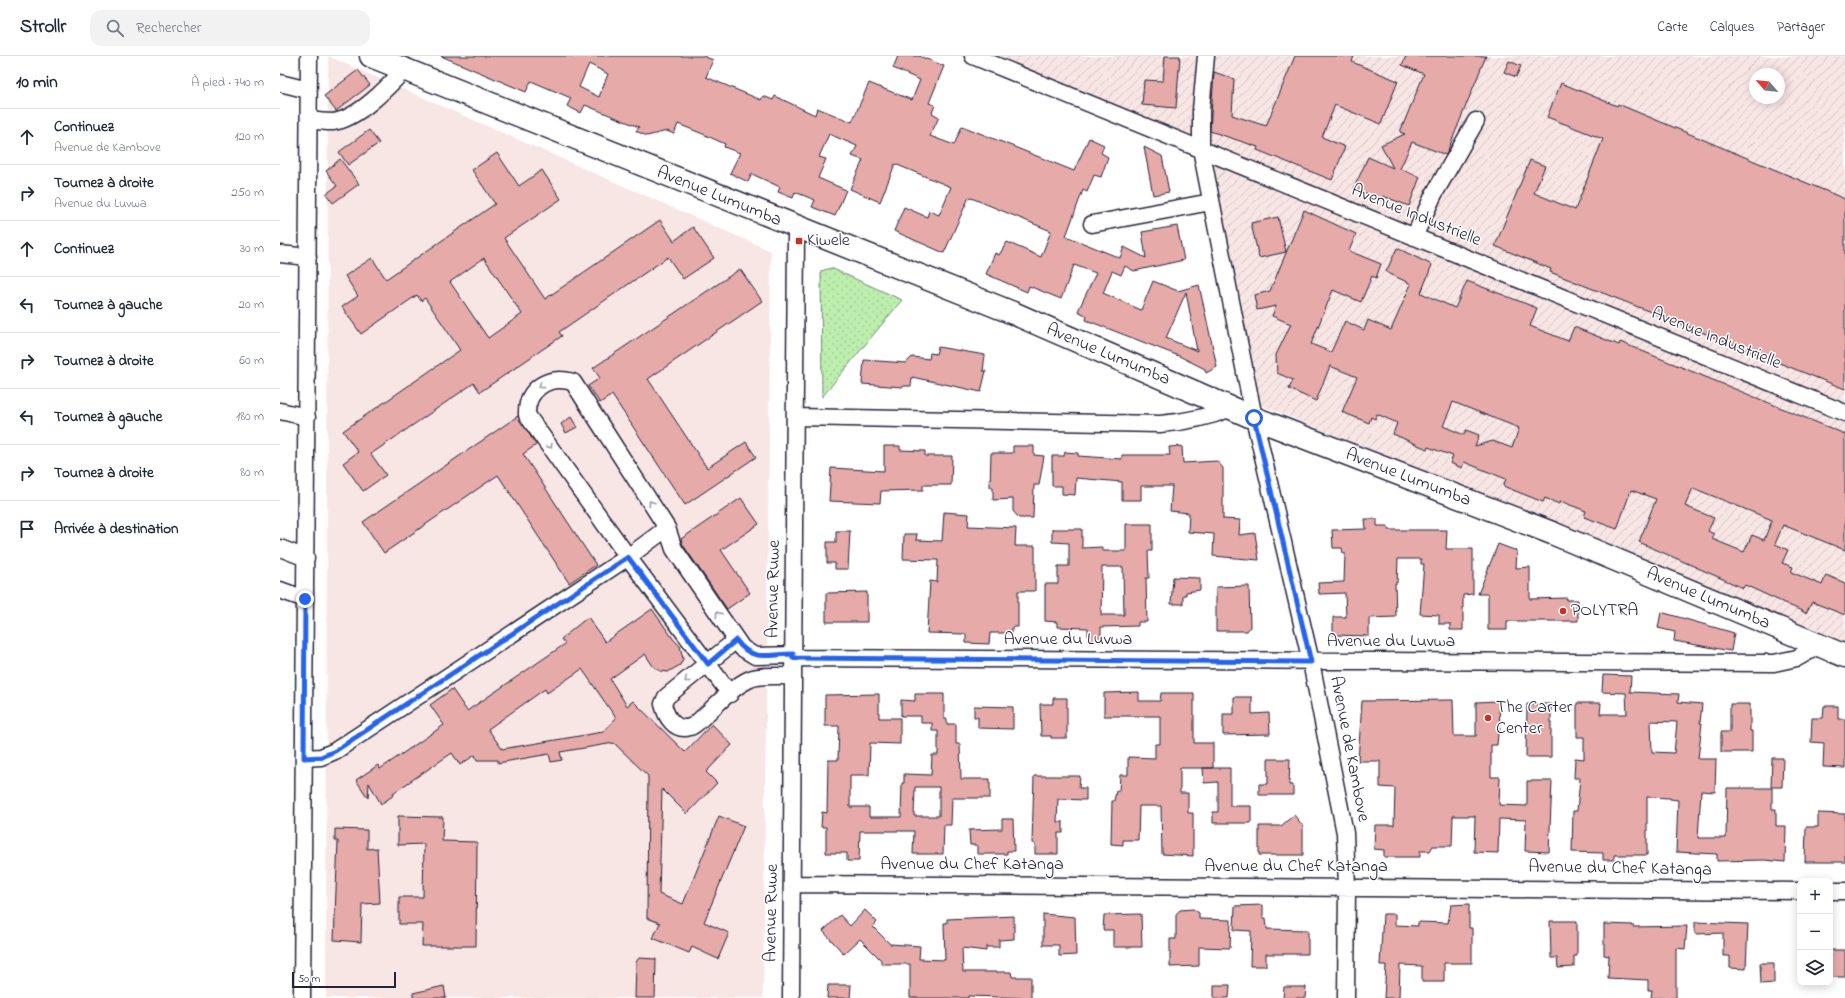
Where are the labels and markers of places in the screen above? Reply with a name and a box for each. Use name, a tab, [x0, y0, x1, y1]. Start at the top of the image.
place label: Kiwele	[807, 228, 851, 254]
marker: Kiwele	[794, 236, 804, 246]
place label: POLYTRA	[1571, 598, 1638, 624]
marker: POLYTRA	[1558, 606, 1568, 616]
place label: The Carter Center	[1496, 695, 1573, 742]
marker: The Carter Center	[1483, 713, 1493, 723]

